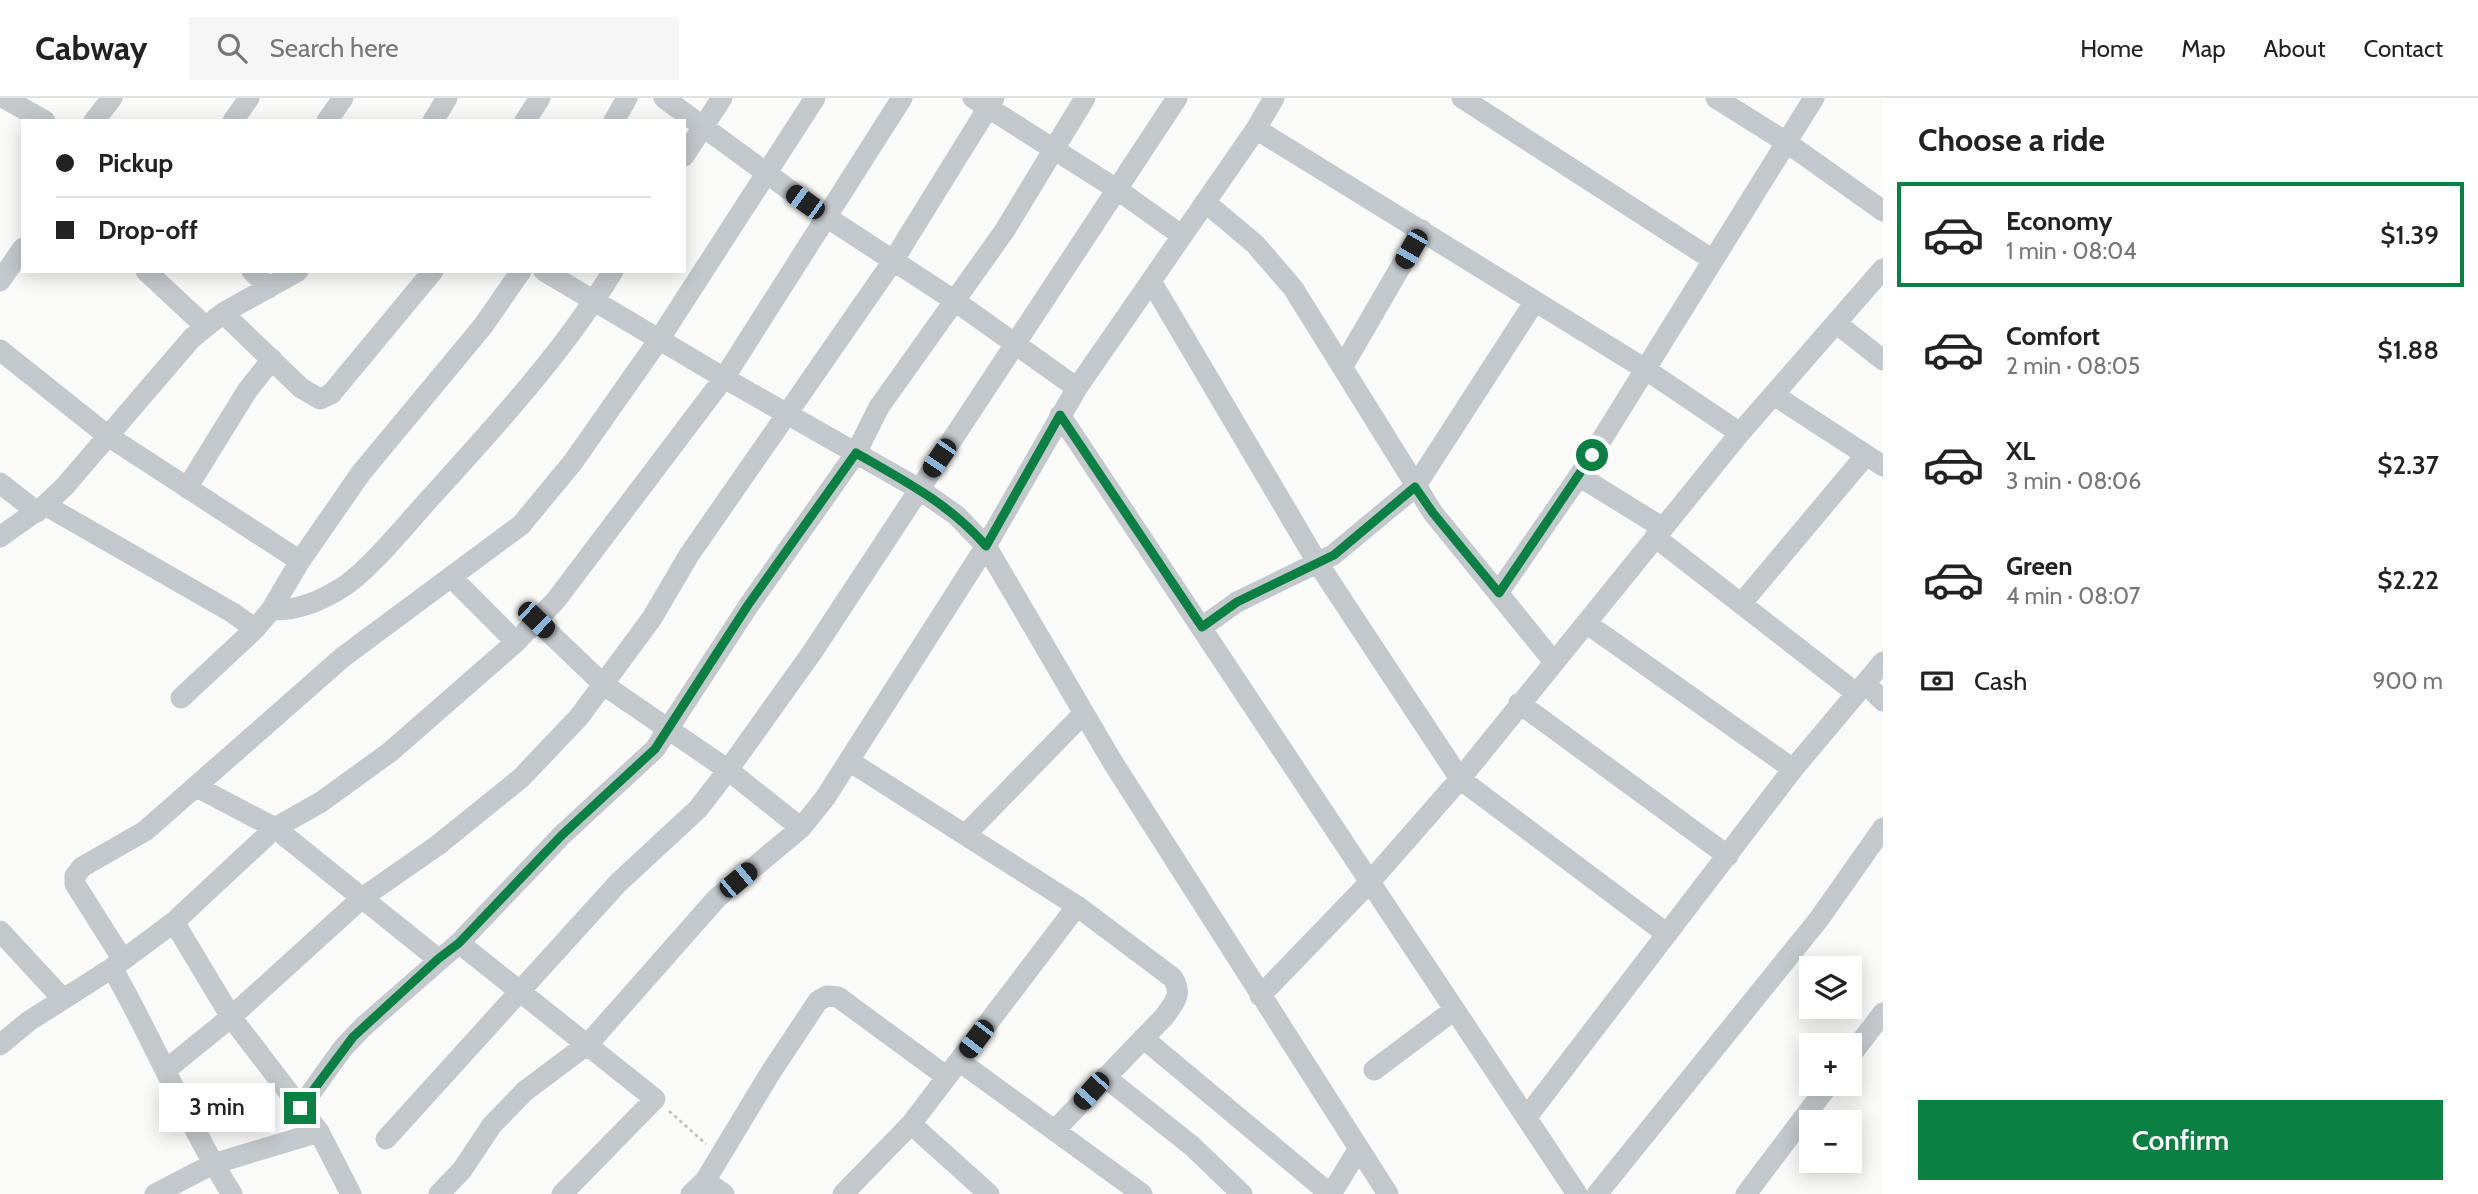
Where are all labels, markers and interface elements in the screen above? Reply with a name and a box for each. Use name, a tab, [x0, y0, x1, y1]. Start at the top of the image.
search box	[189, 17, 679, 80]
text: Cabway	[35, 28, 147, 68]
icon: search	[213, 29, 251, 67]
text: Search here	[269, 32, 399, 64]
text: Home	[2080, 34, 2143, 63]
text: Map	[2181, 34, 2226, 63]
text: About	[2264, 34, 2326, 63]
text: Contact	[2364, 34, 2443, 63]
text: Choose a ride	[1918, 120, 2105, 159]
text: Pickup	[98, 147, 173, 179]
car	[782, 181, 829, 223]
icon: car	[1922, 203, 1985, 266]
text: Economy	[2006, 205, 2112, 237]
text: Drop-off	[98, 214, 198, 246]
text: $1.39	[2380, 219, 2439, 251]
car	[1392, 226, 1431, 272]
text: 1 min · 08:04	[2006, 237, 2137, 265]
icon: car	[1922, 318, 1985, 381]
text: Comfort	[2006, 320, 2100, 352]
text: $1.88	[2378, 334, 2439, 366]
text: 2 min · 08:05	[2006, 352, 2140, 380]
icon: car	[1922, 433, 1985, 496]
car	[919, 435, 960, 481]
text: XL	[2006, 435, 2035, 467]
route start	[1576, 439, 1608, 471]
text: $2.37	[2377, 449, 2439, 481]
text: 3 min · 08:06	[2006, 467, 2141, 495]
icon: car	[1922, 548, 1985, 611]
text: Green	[2006, 550, 2073, 582]
text: $2.22	[2377, 564, 2439, 596]
text: 4 min · 08:07	[2006, 582, 2140, 610]
car	[514, 598, 559, 642]
icon: cash	[1918, 662, 1956, 700]
text: Cash	[1974, 665, 2027, 697]
text: 900 m	[2372, 667, 2443, 695]
car	[716, 858, 761, 902]
map controls	[1799, 956, 1862, 1173]
button: layers	[1799, 956, 1862, 1019]
car	[955, 1016, 998, 1062]
button: +	[1799, 1033, 1862, 1096]
car	[1070, 1068, 1113, 1114]
callout: 3 min	[160, 1084, 276, 1132]
route end	[284, 1092, 316, 1124]
text: 3 min	[189, 1093, 245, 1121]
button: Confirm	[1918, 1100, 2443, 1180]
button: −	[1799, 1110, 1862, 1173]

